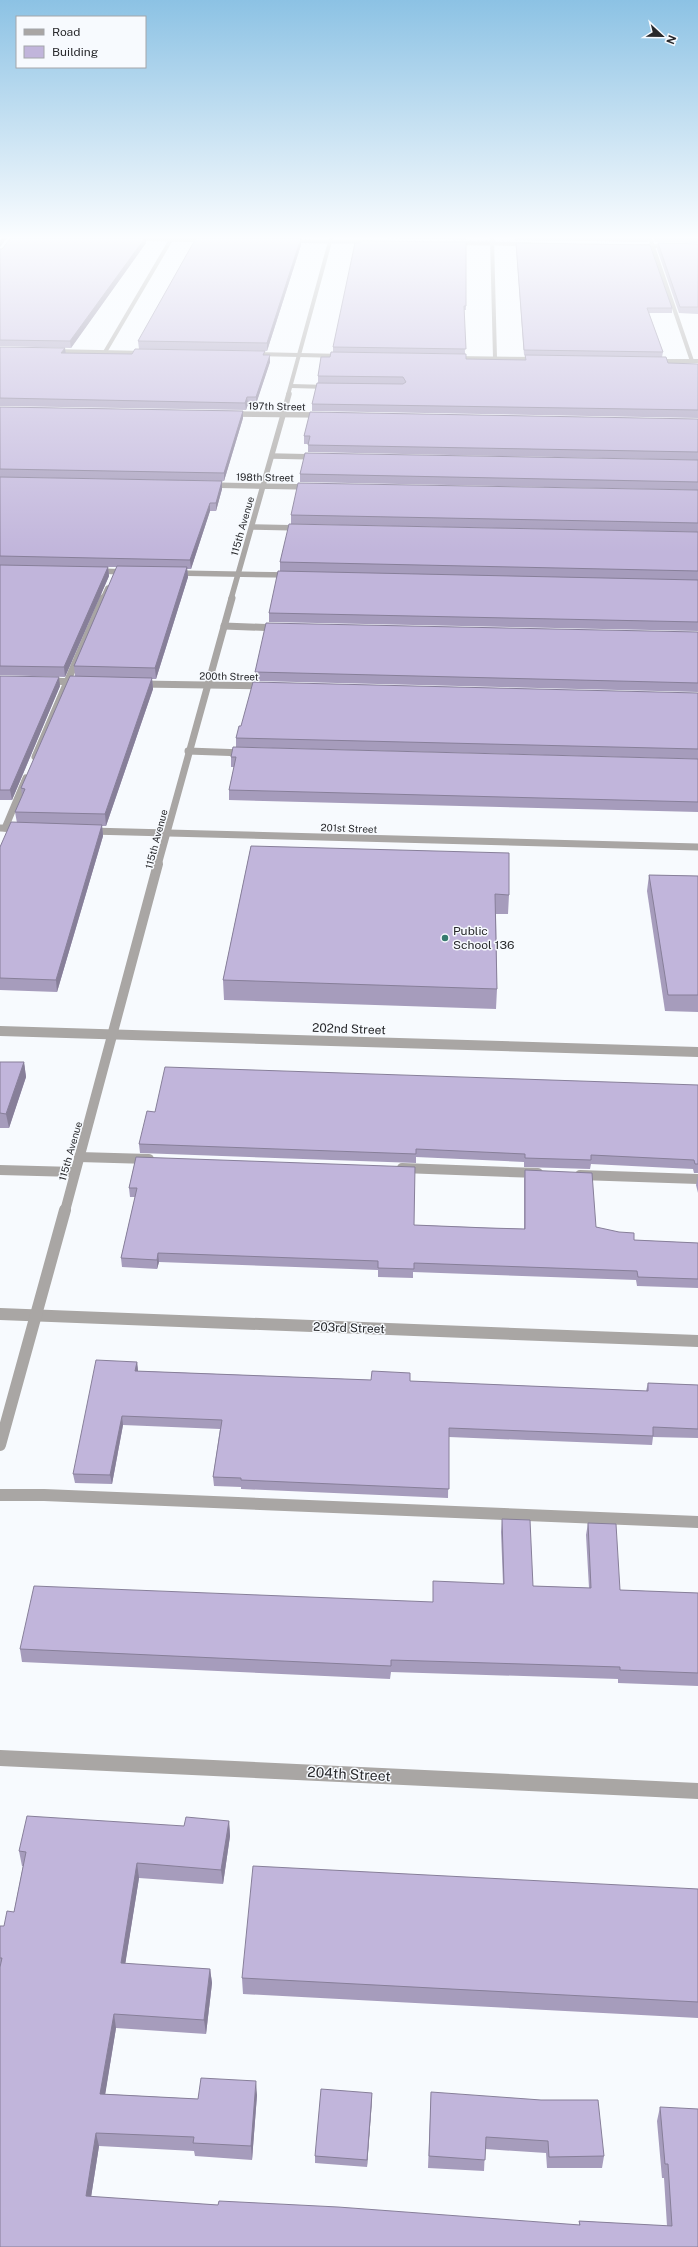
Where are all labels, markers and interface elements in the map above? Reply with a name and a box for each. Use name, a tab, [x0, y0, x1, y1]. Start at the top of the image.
legend	[16, 16, 146, 68]
north arrow	[642, 16, 682, 56]
text: Road	[52, 25, 80, 39]
text: N	[664, 34, 678, 46]
text: Building	[52, 45, 98, 59]
street label: 197th Street	[248, 399, 306, 413]
street label: 198th Street	[236, 470, 294, 484]
street label: 115th Avenue	[228, 495, 256, 557]
street label: 200th Street	[199, 669, 259, 683]
street label: 115th Avenue	[142, 808, 170, 870]
street label: 201st Street	[320, 821, 378, 835]
place label: Public School 136	[453, 924, 514, 952]
marker: Public School 136	[440, 933, 450, 943]
street label: 202nd Street	[312, 1021, 386, 1037]
street label: 115th Avenue	[56, 1120, 84, 1182]
street label: 203rd Street	[313, 1320, 385, 1336]
street label: 204th Street	[307, 1764, 391, 1784]

